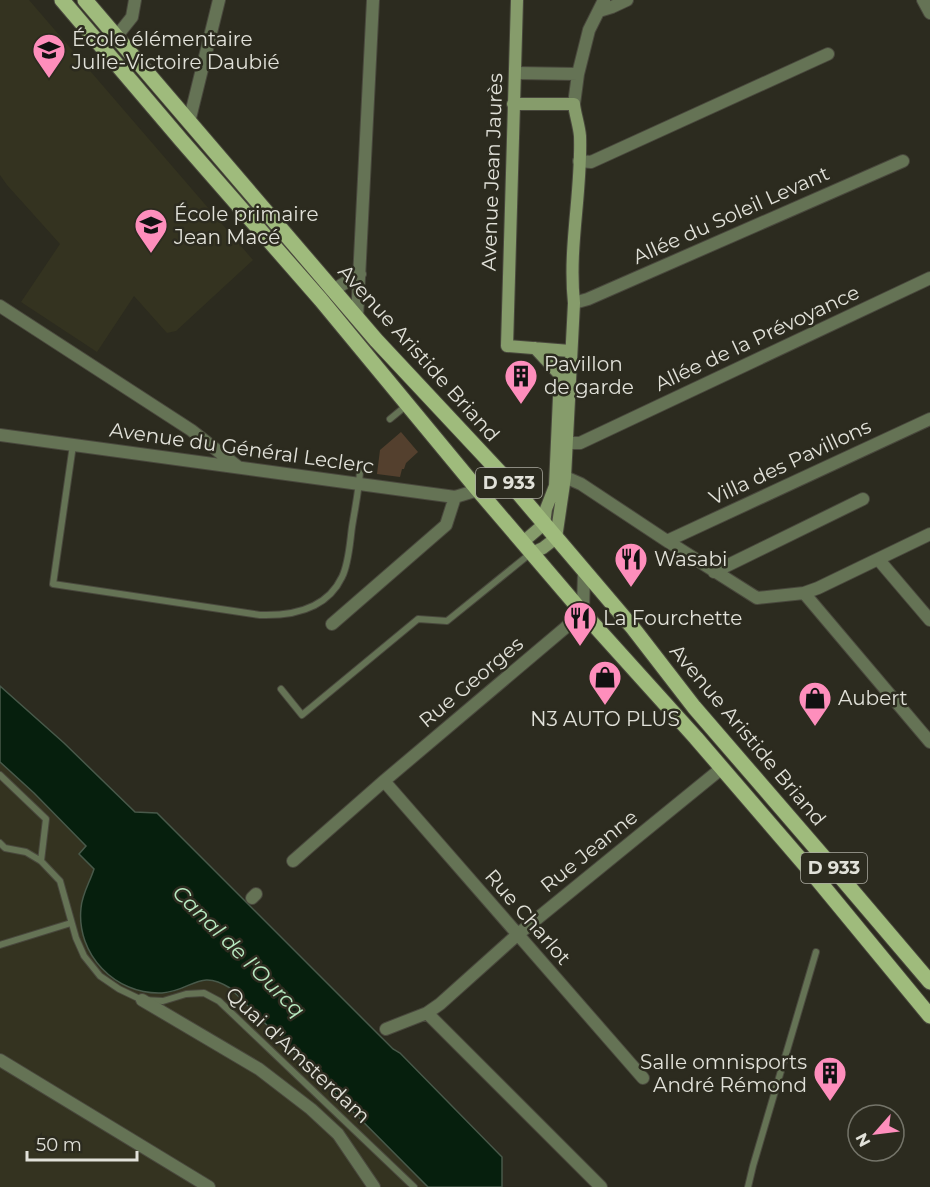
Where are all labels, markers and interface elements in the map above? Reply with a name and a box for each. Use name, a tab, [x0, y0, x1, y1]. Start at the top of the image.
place label: École élémentaire Julie-Victoire Daubié	[71, 27, 280, 74]
school or university icon: École élémentaire Julie-Victoire Daubié	[31, 32, 67, 79]
street label: Avenue Jean Jaurès	[477, 72, 507, 271]
street label: Allée du Soleil Levant	[629, 161, 833, 269]
place label: École primaire Jean Macé	[173, 202, 319, 249]
school or university icon: École primaire Jean Macé	[133, 207, 169, 254]
street label: Avenue Aristide Briand	[333, 260, 505, 446]
street label: Allée de la Prévoyance	[651, 280, 863, 396]
place label: Pavillon de garde	[544, 352, 634, 399]
building icon: Pavillon de garde	[503, 358, 539, 405]
street label: Villa des Pavillons	[705, 414, 875, 510]
street label: Avenue du Général Leclerc	[108, 418, 376, 478]
road number: D 933	[476, 468, 542, 498]
restaurant icon: Wasabi	[613, 541, 649, 588]
place label: Wasabi	[654, 547, 727, 571]
restaurant icon: La Fourchette	[562, 600, 598, 647]
place label: La Fourchette	[603, 606, 742, 630]
street label: Rue Georges	[414, 631, 528, 733]
street label: Avenue Aristide Briand	[665, 639, 831, 831]
shop icon: N3 AUTO PLUS	[587, 659, 623, 706]
shop icon: Aubert	[797, 680, 833, 727]
place label: Aubert	[838, 686, 908, 710]
place label: N3 AUTO PLUS	[530, 707, 680, 731]
street label: Rue Jeanne	[536, 805, 642, 897]
road number: D 933	[801, 853, 867, 883]
street label: Rue Charlot	[480, 864, 576, 970]
water label: Canal de l'Ourcq	[168, 880, 310, 1022]
street label: Quai d'Amsterdam	[221, 982, 375, 1128]
place label: Salle omnisports André Rémond	[640, 1050, 807, 1097]
building icon: Salle omnisports André Rémond	[812, 1055, 848, 1102]
north arrow	[846, 1103, 906, 1163]
scale bar	[27, 1124, 136, 1162]
text: N	[852, 1130, 875, 1150]
text: 50 m	[36, 1134, 82, 1156]

